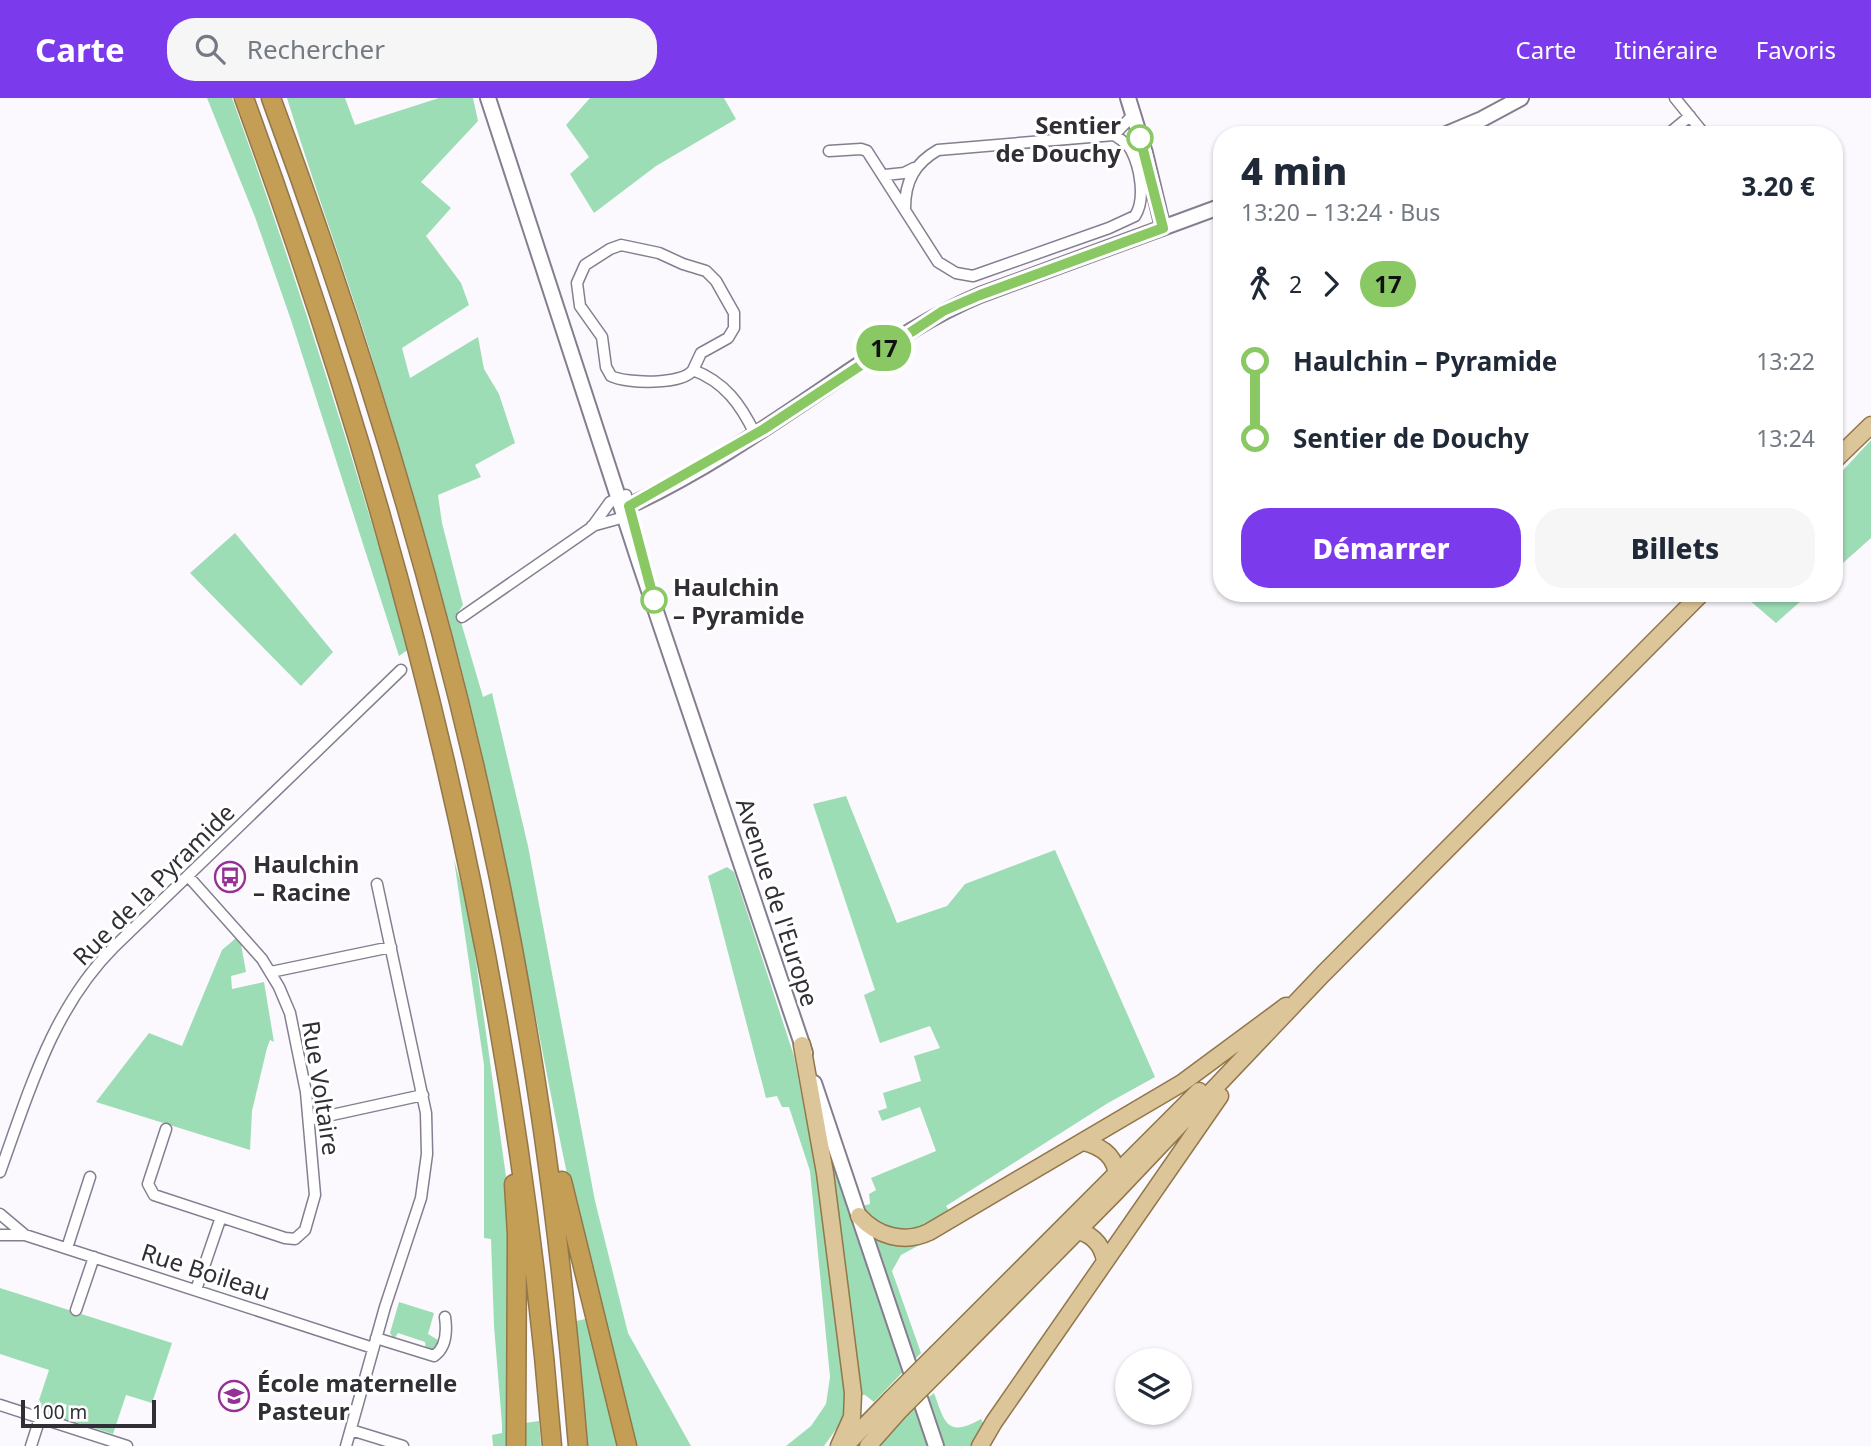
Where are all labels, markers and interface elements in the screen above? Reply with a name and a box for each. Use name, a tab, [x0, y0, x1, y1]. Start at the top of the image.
search box	[167, 18, 657, 81]
text: Carte	[35, 27, 125, 72]
icon: search	[191, 30, 229, 68]
text: Rechercher	[247, 31, 385, 67]
text: Carte	[1516, 33, 1576, 66]
text: Itinéraire	[1614, 33, 1718, 66]
text: Favoris	[1756, 33, 1836, 66]
place label: Sentier de Douchy	[995, 108, 1121, 169]
marker: Sentier de Douchy	[1127, 125, 1153, 151]
text: 4 min	[1241, 144, 1347, 196]
text: 3.20 €	[1741, 168, 1815, 204]
text: 13:20 – 13:24 · Bus	[1241, 196, 1440, 228]
icon: walk	[1241, 265, 1279, 303]
icon: forward	[1312, 265, 1350, 303]
text: 17	[1374, 267, 1402, 300]
text: 2	[1289, 268, 1302, 300]
line badge: 17	[852, 325, 916, 371]
text: 17	[870, 331, 898, 364]
text: Haulchin – Pyramide	[1293, 343, 1557, 379]
text: 13:22	[1756, 345, 1815, 377]
text: Sentier de Douchy	[1293, 420, 1529, 456]
text: 13:24	[1756, 422, 1815, 454]
button: Démarrer	[1241, 508, 1521, 588]
button: Billets	[1535, 508, 1815, 588]
place label: Haulchin – Pyramide	[673, 570, 805, 631]
marker: Haulchin – Pyramide	[641, 587, 667, 613]
street label: Avenue de l'Europe	[729, 794, 827, 1010]
street label: Rue de la Pyramide	[65, 796, 241, 972]
place label: Haulchin – Racine	[253, 847, 359, 908]
bus stop icon: Haulchin – Racine	[213, 860, 247, 894]
street label: Rue Voltaire	[295, 1019, 349, 1157]
street label: Rue Boileau	[137, 1235, 275, 1307]
map controls	[1115, 1348, 1192, 1425]
button: layers	[1115, 1348, 1192, 1425]
place label: École maternelle Pasteur	[257, 1366, 457, 1427]
school or university icon: École maternelle Pasteur	[217, 1379, 251, 1413]
scale bar	[21, 1397, 156, 1429]
text: 100 m	[32, 1399, 87, 1425]

